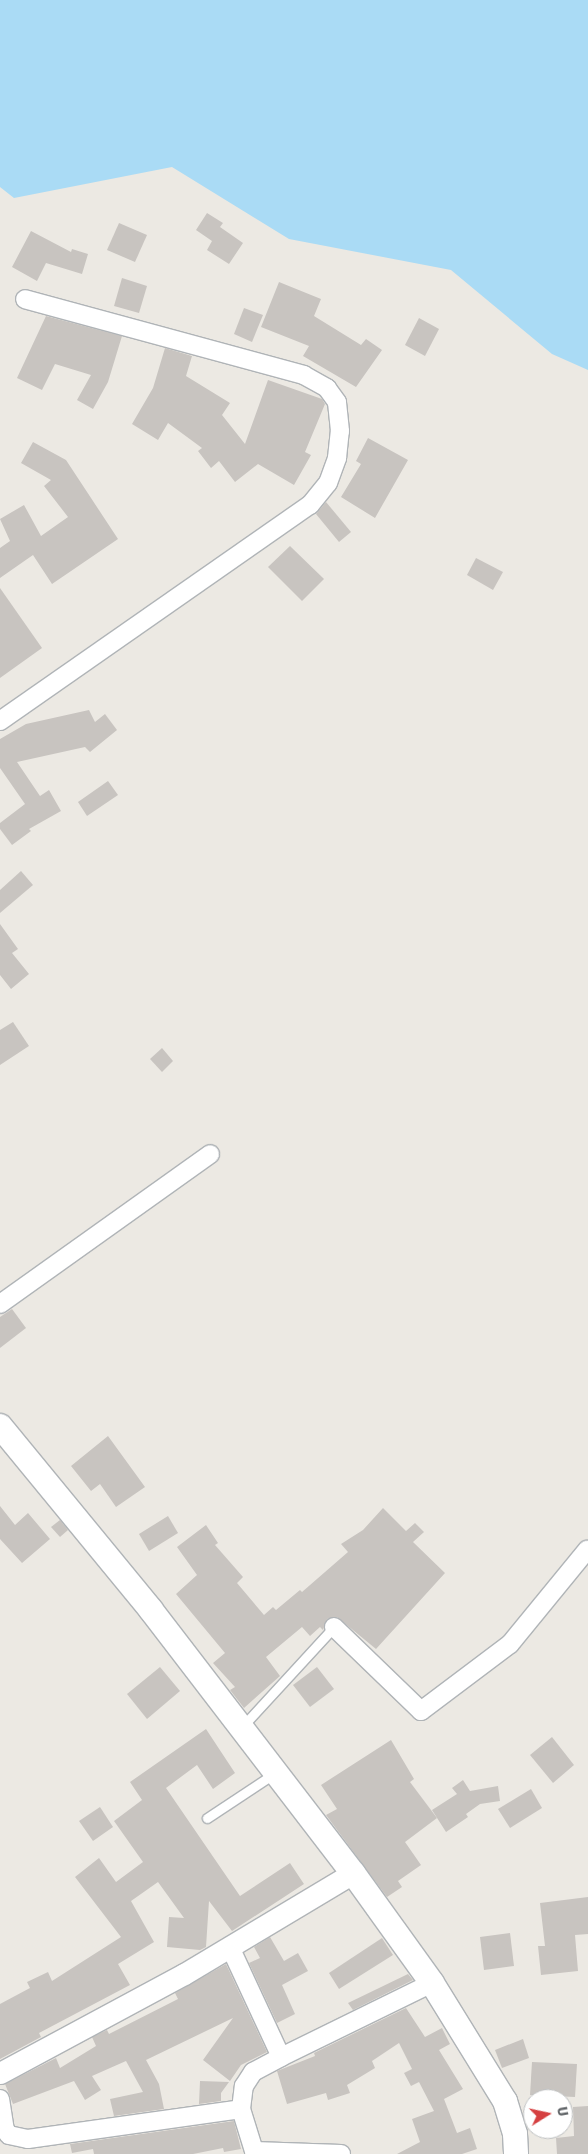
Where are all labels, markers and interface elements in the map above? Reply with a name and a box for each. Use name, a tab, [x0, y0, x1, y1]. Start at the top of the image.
north arrow	[523, 2089, 573, 2139]
text: U	[553, 2106, 571, 2117]

